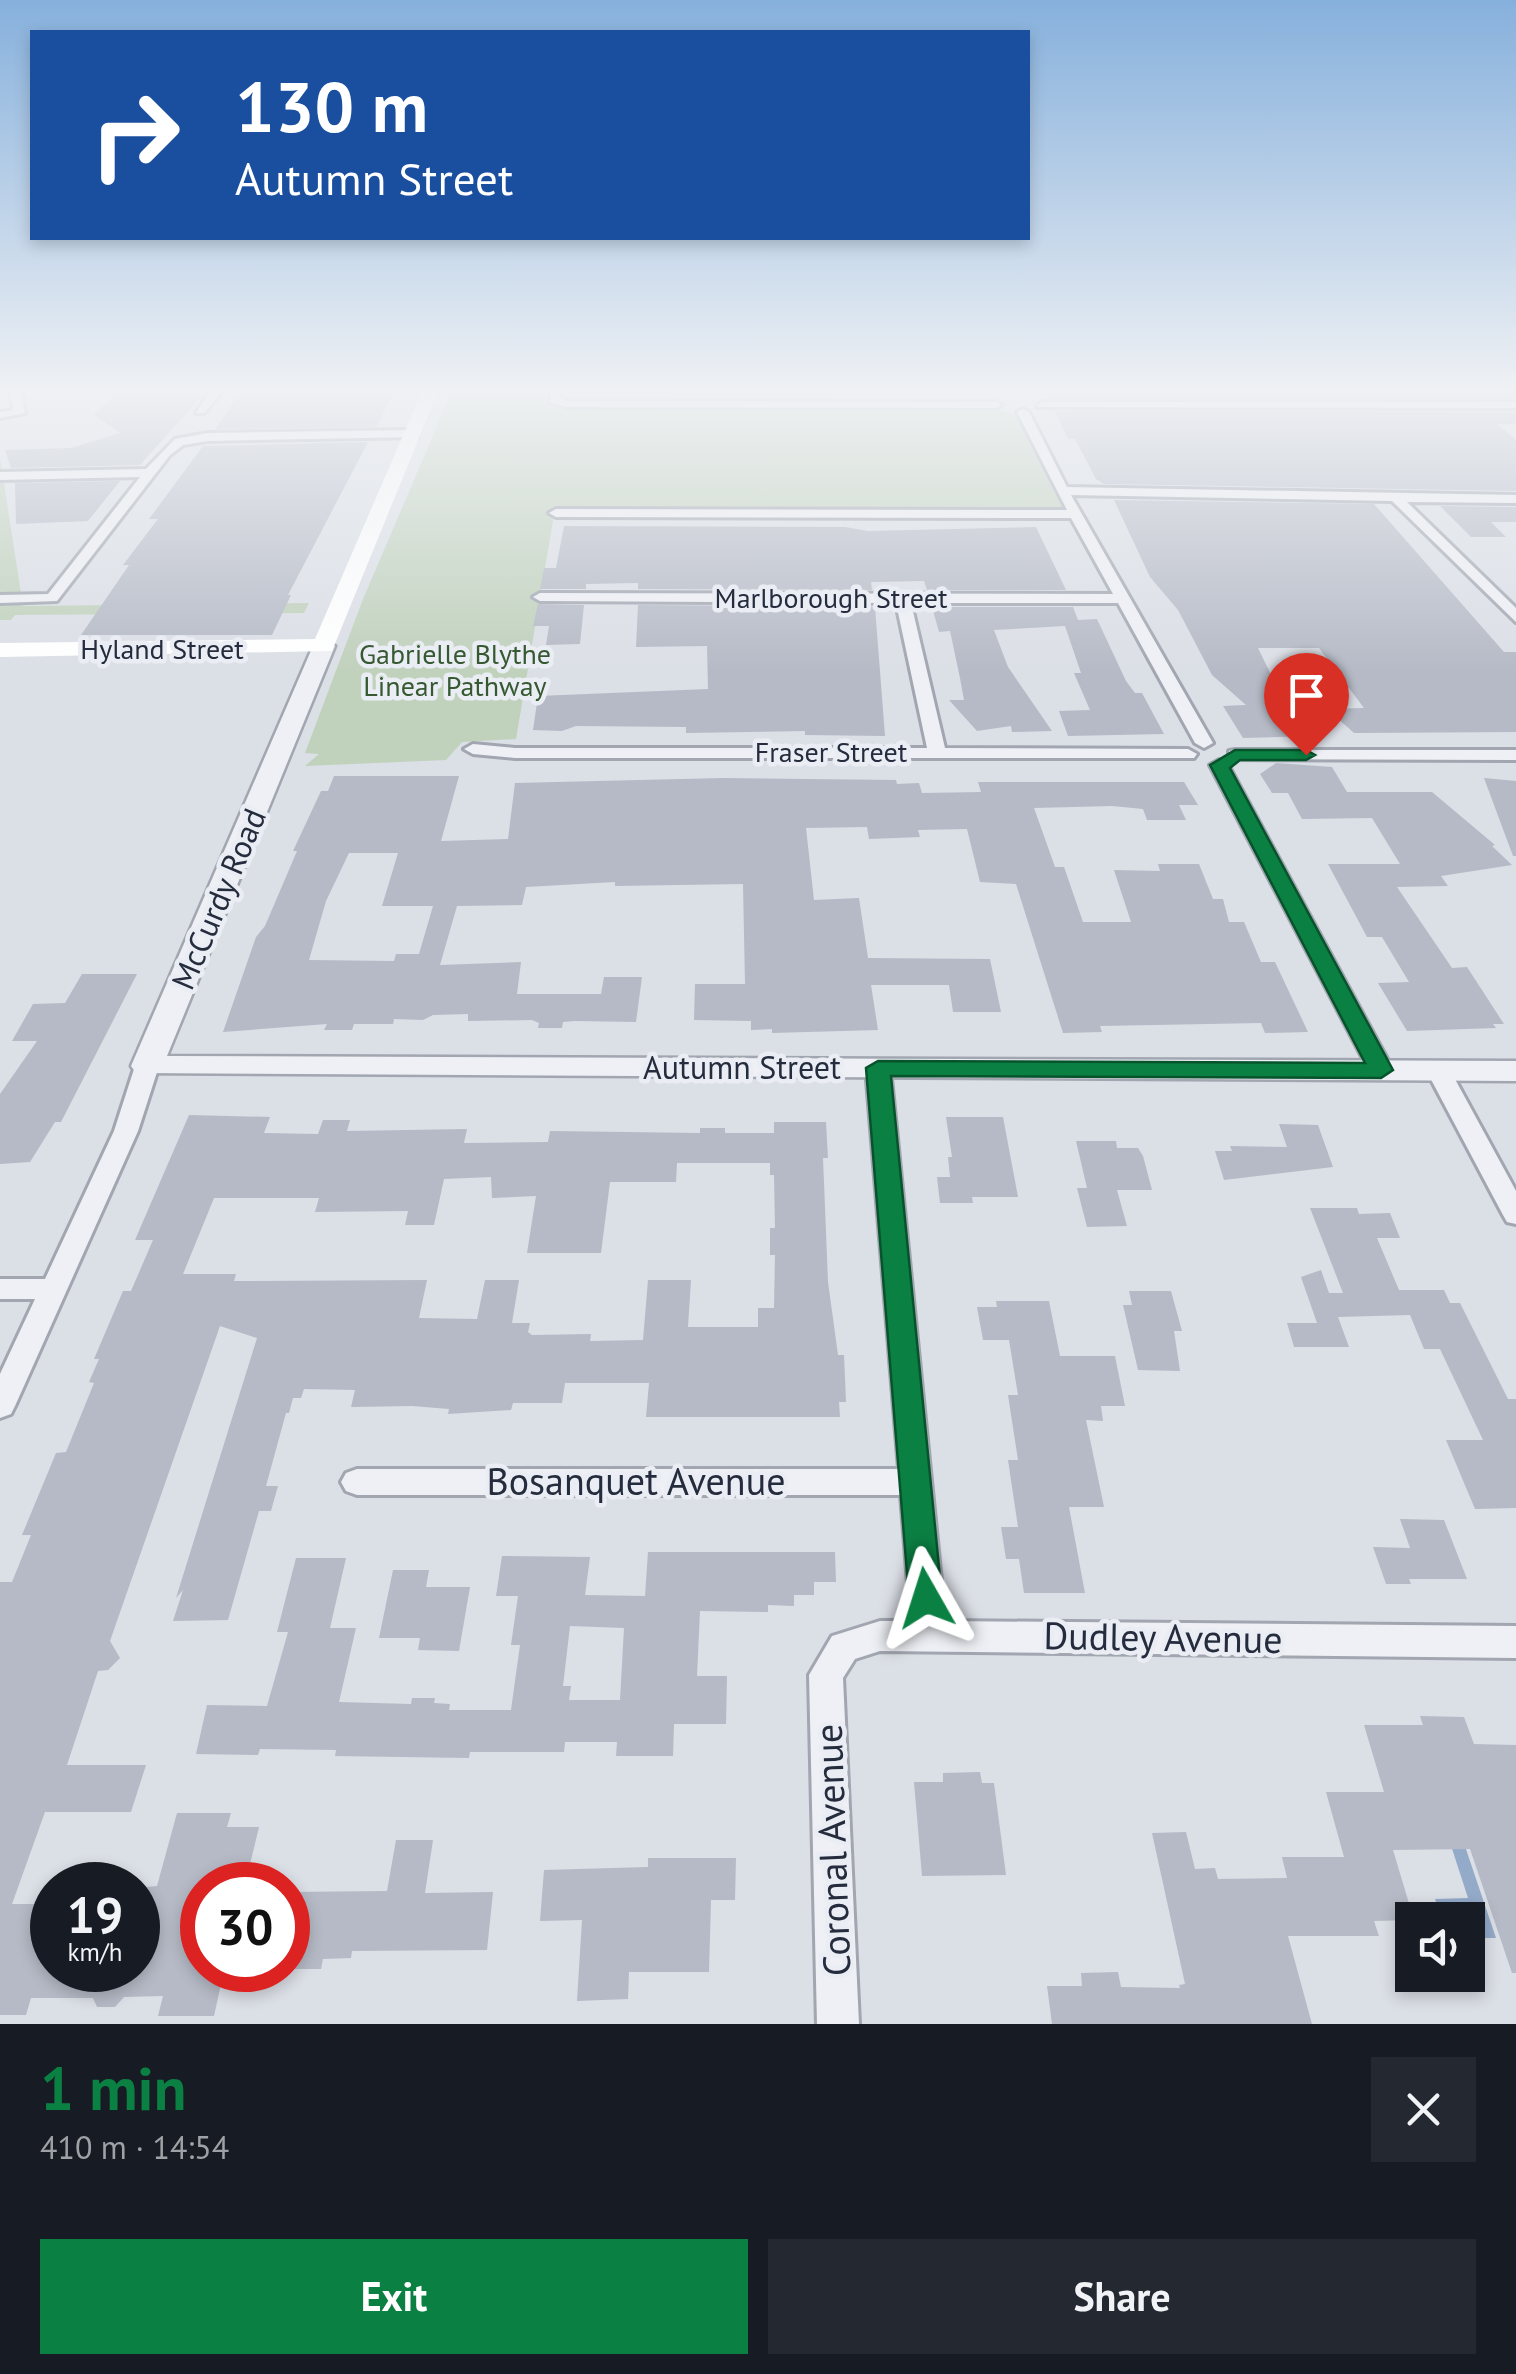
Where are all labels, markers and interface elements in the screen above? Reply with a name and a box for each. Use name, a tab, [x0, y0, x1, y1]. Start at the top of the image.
text: 130 m	[235, 61, 428, 151]
icon: right	[70, 70, 200, 200]
text: Autumn Street	[235, 149, 513, 207]
street label: Marlborough Street	[715, 579, 948, 616]
street label: Hyland Street	[80, 630, 244, 667]
park label: Gabrielle Blythe Linear Pathway	[359, 635, 551, 704]
pin	[1264, 653, 1349, 756]
icon: arrive	[1279, 668, 1334, 723]
street label: Fraser Street	[755, 733, 908, 770]
street label: McCurdy Road	[161, 802, 275, 996]
street label: Autumn Street	[643, 1046, 841, 1088]
street label: Bosanquet Avenue	[487, 1456, 785, 1505]
position arrow	[874, 1546, 978, 1650]
street label: Dudley Avenue	[1043, 1610, 1283, 1663]
street label: Coronal Avenue	[803, 1723, 860, 1977]
speed limit sign: 30	[180, 1862, 310, 1992]
text: 19	[67, 1882, 123, 1947]
map controls	[1395, 1902, 1485, 1992]
button: sound	[1395, 1902, 1485, 1992]
text: km/h	[68, 1936, 122, 1968]
text: 1 min	[40, 2049, 186, 2127]
button: close	[1371, 2057, 1476, 2162]
text: 410 m · 14:54	[40, 2126, 229, 2168]
button: Exit	[40, 2239, 748, 2354]
button: Share	[768, 2239, 1476, 2354]

